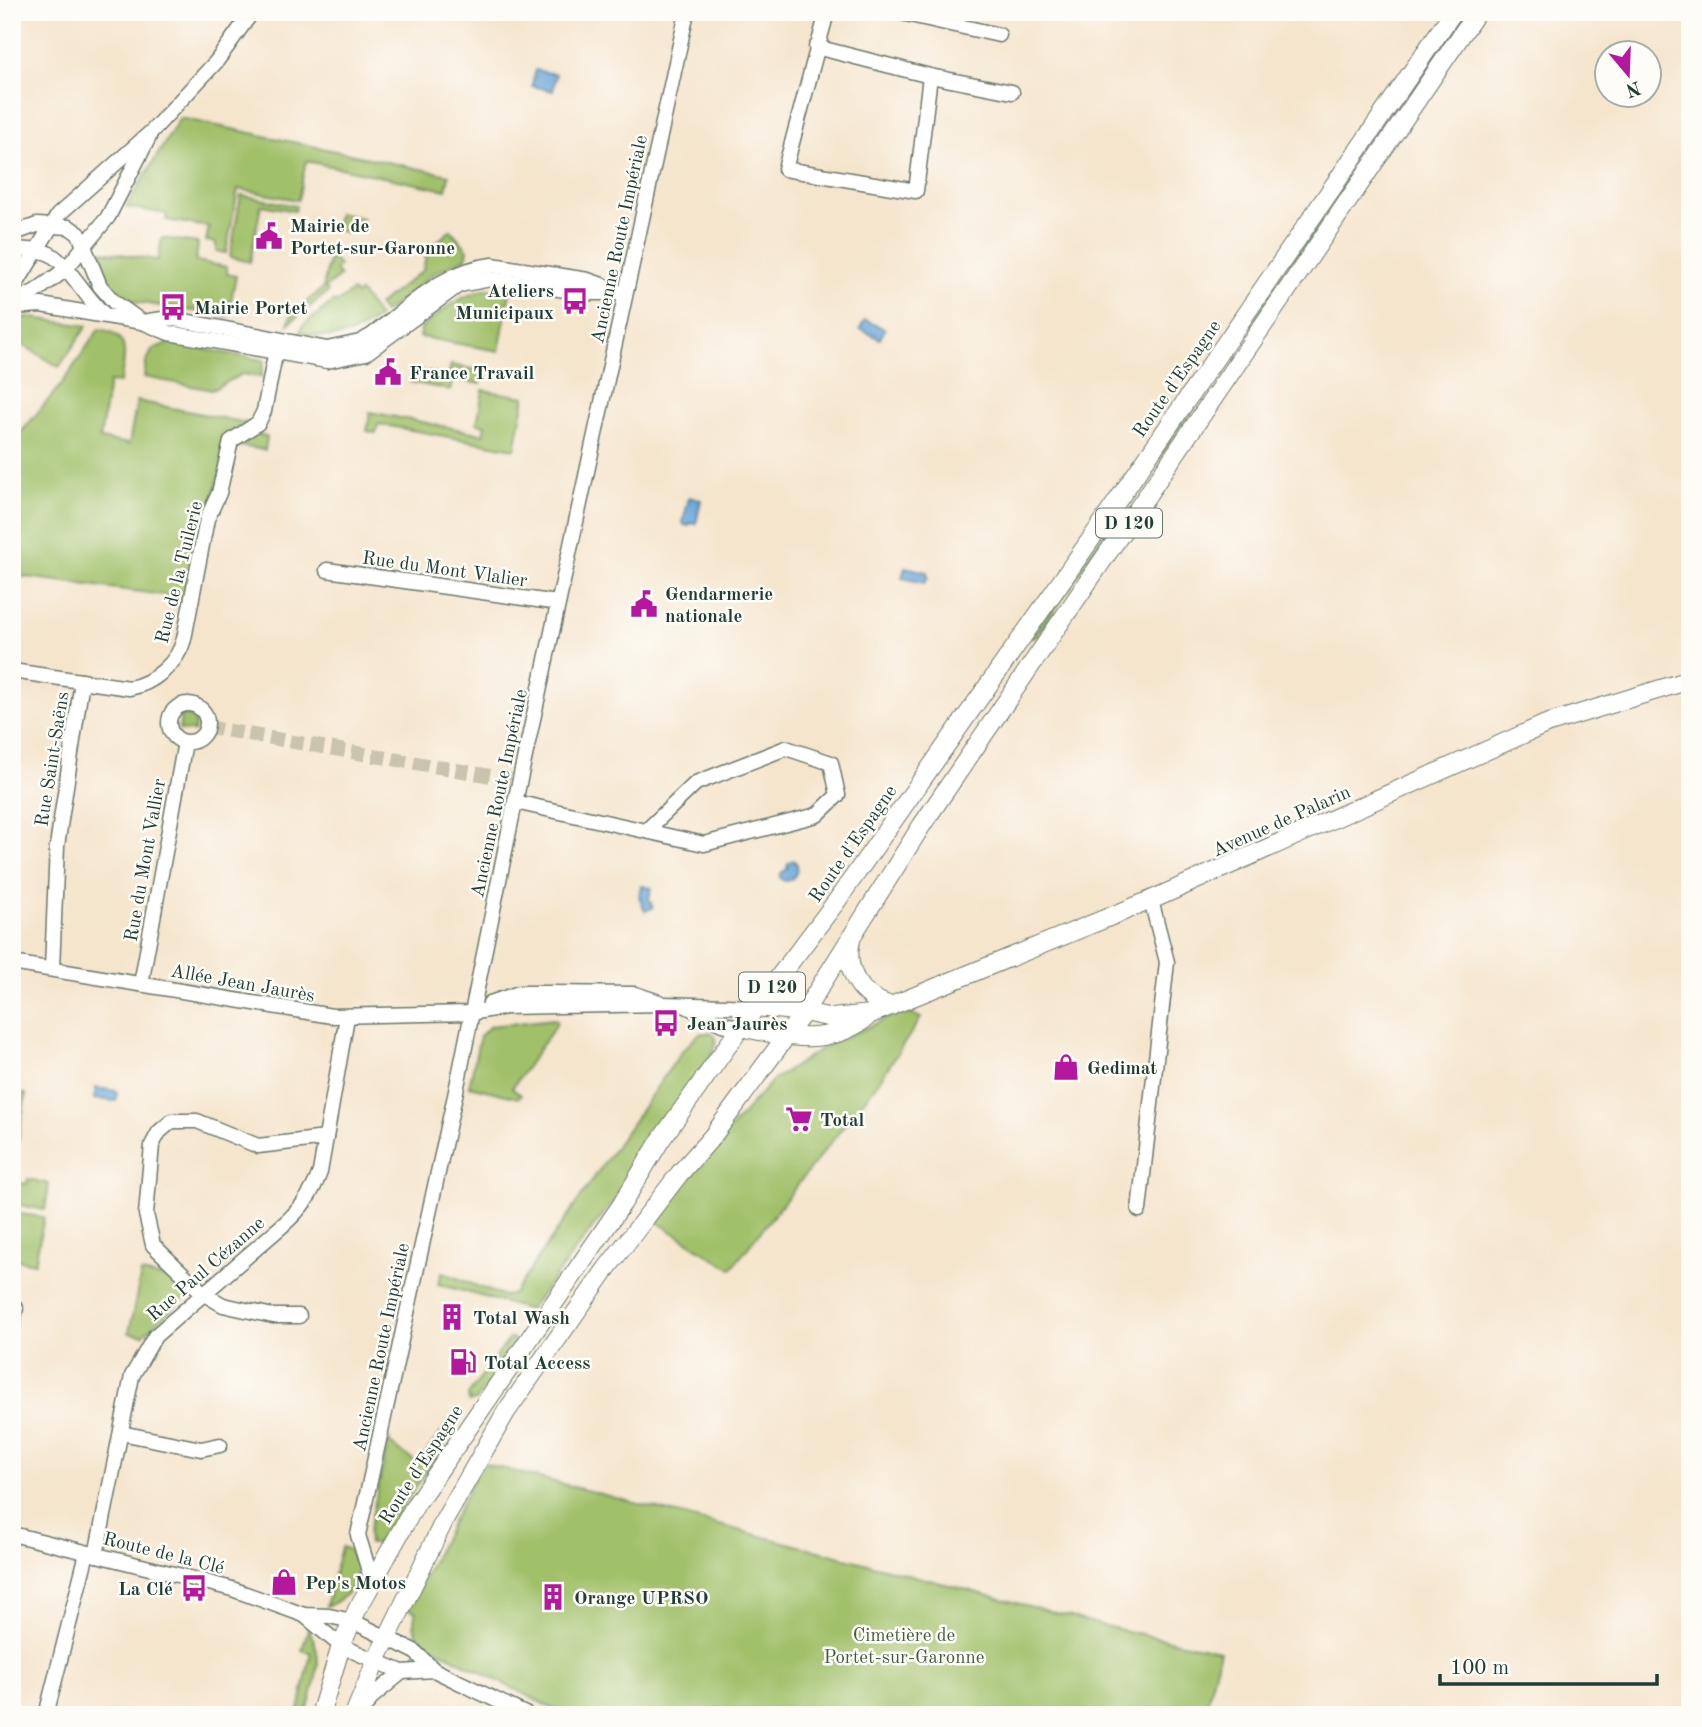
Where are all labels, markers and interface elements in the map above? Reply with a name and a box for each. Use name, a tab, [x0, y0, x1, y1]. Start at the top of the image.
north arrow	[1594, 38, 1664, 108]
text: N	[1622, 76, 1643, 99]
street label: Ancienne Route Impériale	[589, 134, 652, 346]
place label: Mairie de Portet-sur-Garonne	[290, 218, 455, 259]
public building icon: Mairie de Portet-sur-Garonne	[254, 221, 284, 251]
place label: Ateliers Municipaux	[456, 283, 554, 324]
bus stop icon: Ateliers Municipaux	[560, 286, 590, 316]
bus stop icon: Mairie Portet	[158, 292, 188, 322]
place label: Mairie Portet	[194, 300, 307, 319]
street label: Route d'Espagne	[1131, 317, 1225, 441]
public building icon: France Travail	[373, 357, 403, 387]
place label: France Travail	[409, 365, 535, 384]
street label: Rue de la Tuilerie	[154, 499, 207, 646]
road number: D 120	[1096, 508, 1162, 538]
street label: Rue du Mont Vlalier	[361, 549, 529, 592]
place label: Gendarmerie nationale	[665, 586, 773, 627]
public building icon: Gendarmerie nationale	[629, 589, 659, 619]
street label: Ancienne Route Impériale	[469, 688, 532, 900]
street label: Rue Saint-Saëns	[33, 691, 74, 828]
street label: Rue du Mont Vallier	[123, 777, 170, 943]
street label: Route d'Espagne	[807, 782, 901, 906]
street label: Avenue de Palarin	[1210, 783, 1354, 861]
street label: Allée Jean Jaurès	[169, 962, 316, 1007]
road number: D 120	[739, 972, 805, 1002]
bus stop icon: Jean Jaurès	[651, 1008, 681, 1038]
place label: Jean Jaurès	[687, 1016, 788, 1035]
shop icon: Gedimat	[1051, 1052, 1081, 1082]
place label: Gedimat	[1087, 1060, 1157, 1079]
supermarket icon: Total	[784, 1104, 814, 1134]
place label: Total	[820, 1112, 865, 1131]
street label: Rue Paul Cézanne	[144, 1214, 269, 1326]
street label: Ancienne Route Impériale	[351, 1242, 414, 1454]
building icon: Total Wash	[437, 1302, 467, 1332]
place label: Total Wash	[473, 1310, 570, 1329]
fuel station icon: Total Access	[448, 1347, 478, 1377]
place label: Total Access	[484, 1355, 590, 1374]
street label: Route d'Espagne	[376, 1402, 468, 1528]
street label: Route de la Clé	[101, 1530, 226, 1579]
shop icon: Pep's Motos	[269, 1567, 299, 1597]
bus stop icon: La Clé	[179, 1573, 209, 1603]
place label: Pep's Motos	[305, 1575, 406, 1594]
place label: La Clé	[118, 1581, 173, 1600]
building icon: Orange UPRSO	[538, 1582, 568, 1612]
place label: Orange UPRSO	[574, 1590, 708, 1609]
park label: Cimetière de Portet-sur-Garonne	[824, 1627, 984, 1668]
scale bar	[1440, 1643, 1656, 1687]
text: 100 m	[1450, 1658, 1509, 1679]

